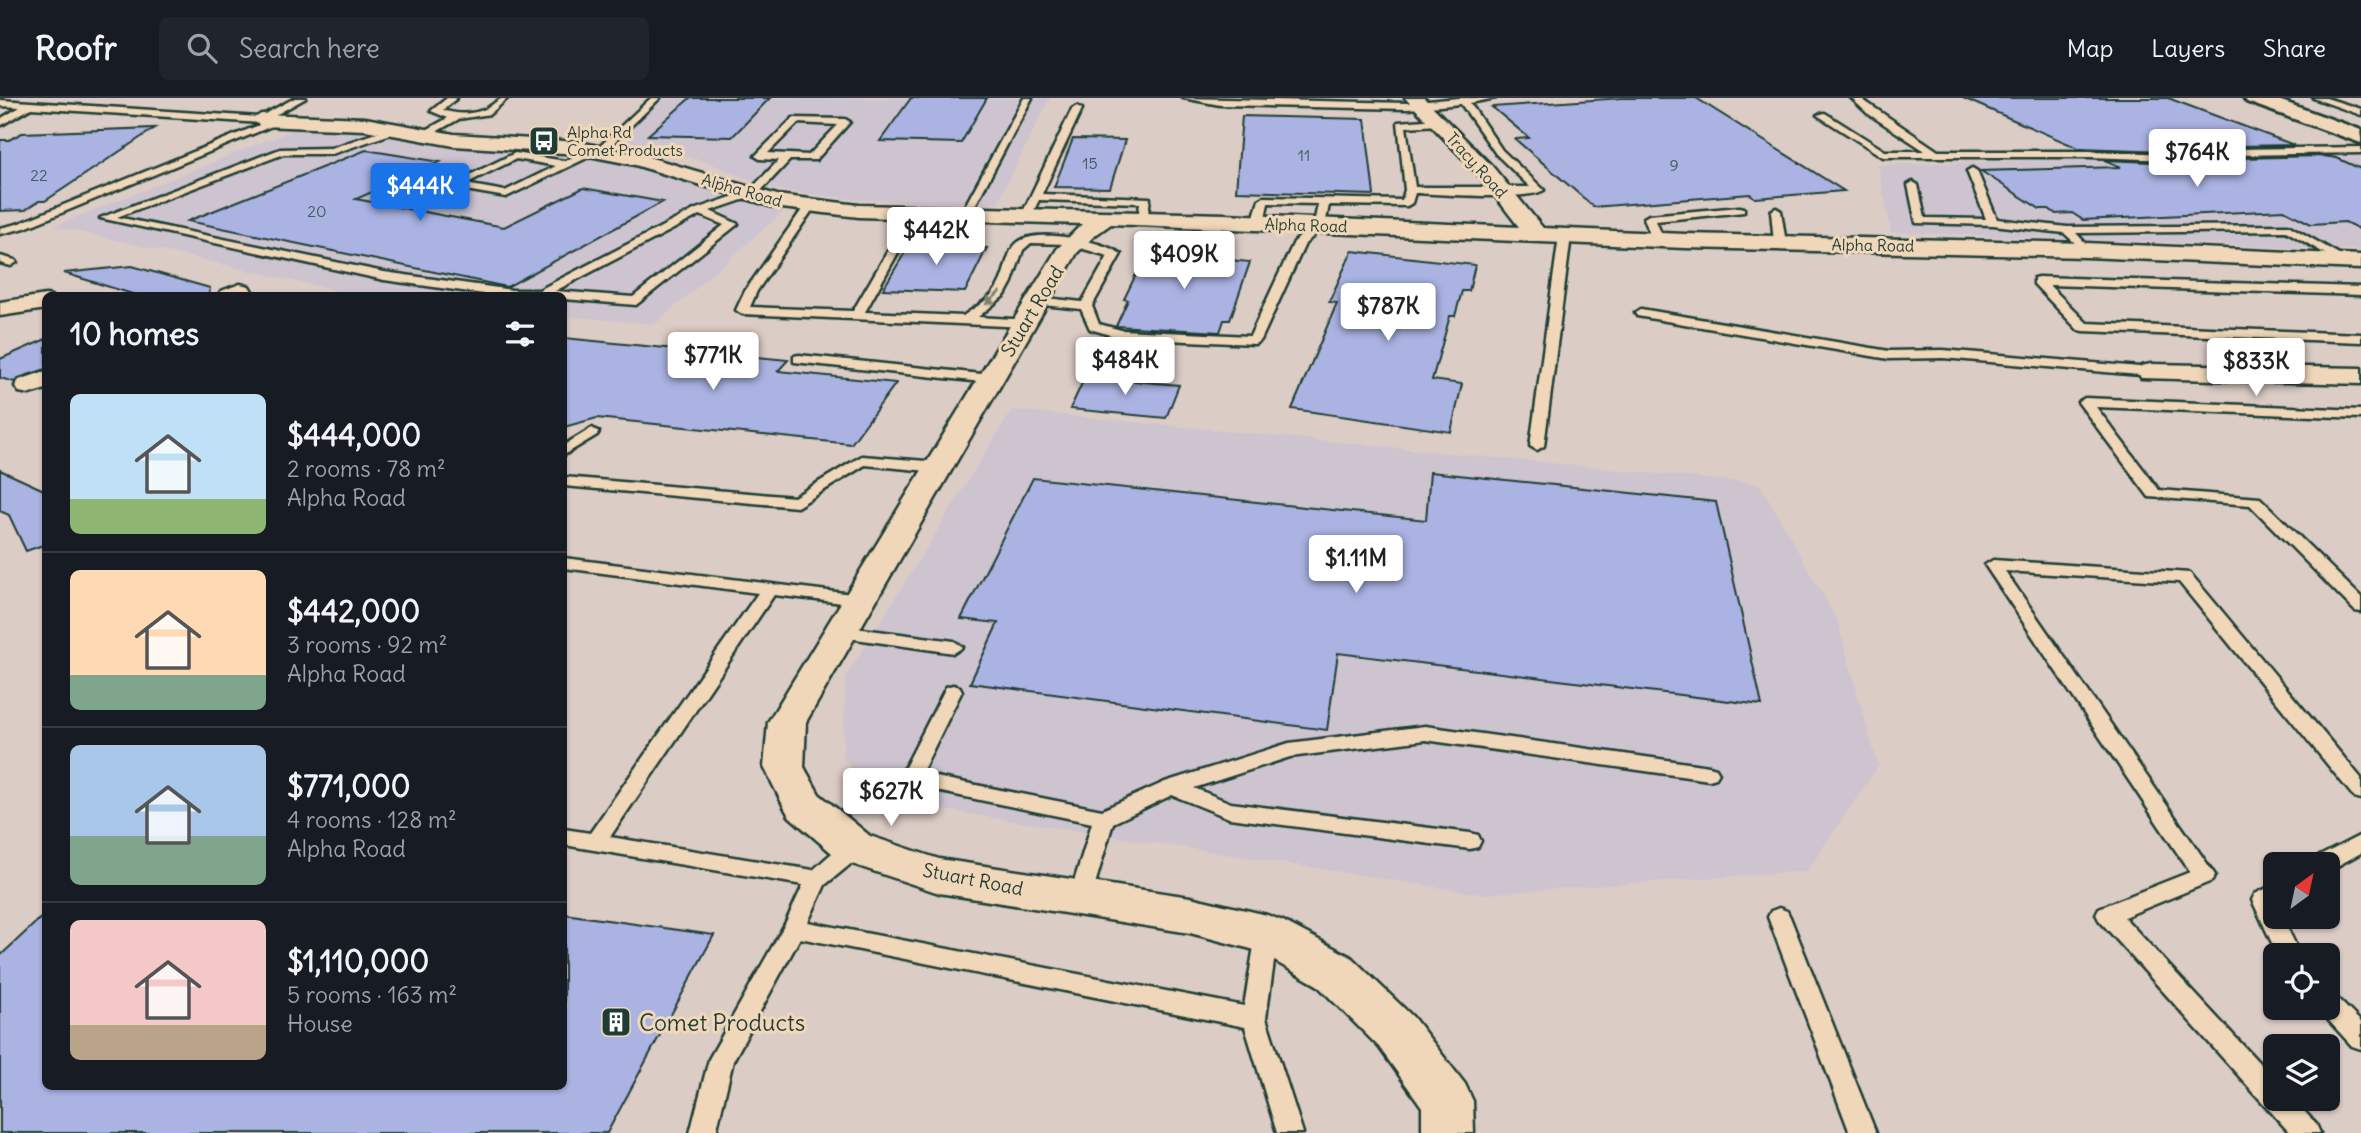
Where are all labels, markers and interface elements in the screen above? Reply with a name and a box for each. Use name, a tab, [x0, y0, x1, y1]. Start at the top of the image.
search box	[159, 17, 649, 80]
text: Roofr	[35, 27, 117, 69]
icon: search	[183, 29, 221, 67]
text: Search here	[239, 32, 380, 65]
text: Map	[2067, 33, 2113, 63]
text: Layers	[2151, 33, 2225, 63]
text: Share	[2263, 33, 2326, 63]
place label: Alpha Rd Comet Products	[567, 122, 683, 160]
bus stop icon: Alpha Rd Comet Products	[527, 124, 561, 158]
street label: Tracy Road	[1442, 128, 1512, 202]
pin: $764K	[2148, 130, 2246, 189]
text: $764K	[2165, 137, 2229, 166]
house number: 11	[1298, 145, 1310, 165]
house number: 15	[1082, 153, 1098, 173]
house number: 9	[1669, 155, 1679, 175]
pin: $444K	[371, 164, 469, 223]
house number: 22	[30, 165, 48, 185]
street label: Alpha Road	[700, 169, 784, 211]
text: $444K	[387, 171, 453, 200]
house number: 20	[307, 201, 327, 221]
pin: $442K	[887, 208, 985, 267]
street label: Alpha Road	[1264, 214, 1348, 236]
text: $442K	[903, 215, 969, 244]
pin: $409K	[1135, 232, 1233, 291]
street label: Alpha Road	[1831, 234, 1915, 256]
text: $409K	[1150, 239, 1218, 268]
street label: Stuart Road	[996, 261, 1068, 361]
pin: $787K	[1339, 284, 1437, 343]
one-way arrow	[985, 289, 1002, 305]
text: $787K	[1357, 291, 1419, 320]
text: 10 homes	[70, 315, 199, 353]
icon: filters	[501, 315, 539, 353]
pin: $771K	[664, 332, 762, 392]
pin: $484K	[1076, 338, 1174, 397]
pin: $833K	[2207, 338, 2305, 398]
text: $771K	[684, 340, 742, 369]
text: $484K	[1092, 345, 1158, 374]
text: $833K	[2223, 346, 2289, 375]
text: $444,000	[287, 416, 421, 454]
icon: home	[126, 422, 210, 506]
text: 2 rooms · 78 m²	[287, 454, 446, 483]
text: Alpha Road	[287, 483, 406, 512]
pin: $1.11M	[1299, 536, 1413, 595]
text: $1.11M	[1325, 543, 1387, 572]
text: $442,000	[287, 592, 420, 630]
icon: home	[126, 598, 210, 682]
text: 3 rooms · 92 m²	[287, 630, 447, 659]
text: Alpha Road	[287, 659, 406, 688]
text: $771,000	[287, 767, 410, 805]
pin: $627K	[842, 768, 940, 828]
icon: home	[126, 773, 210, 857]
text: $627K	[859, 776, 923, 805]
text: 4 rooms · 128 m²	[287, 805, 457, 834]
text: Alpha Road	[287, 834, 406, 863]
north arrow	[2263, 852, 2340, 929]
map controls	[2263, 852, 2340, 1111]
street label: Stuart Road	[921, 858, 1025, 900]
text: $1,110,000	[287, 942, 429, 980]
button: locate	[2263, 943, 2340, 1020]
icon: home	[126, 948, 210, 1032]
text: 5 rooms · 163 m²	[287, 980, 457, 1009]
building icon: Comet Products	[599, 1005, 633, 1039]
place label: Comet Products	[639, 1008, 805, 1037]
text: House	[287, 1009, 353, 1038]
button: layers	[2263, 1034, 2340, 1111]

